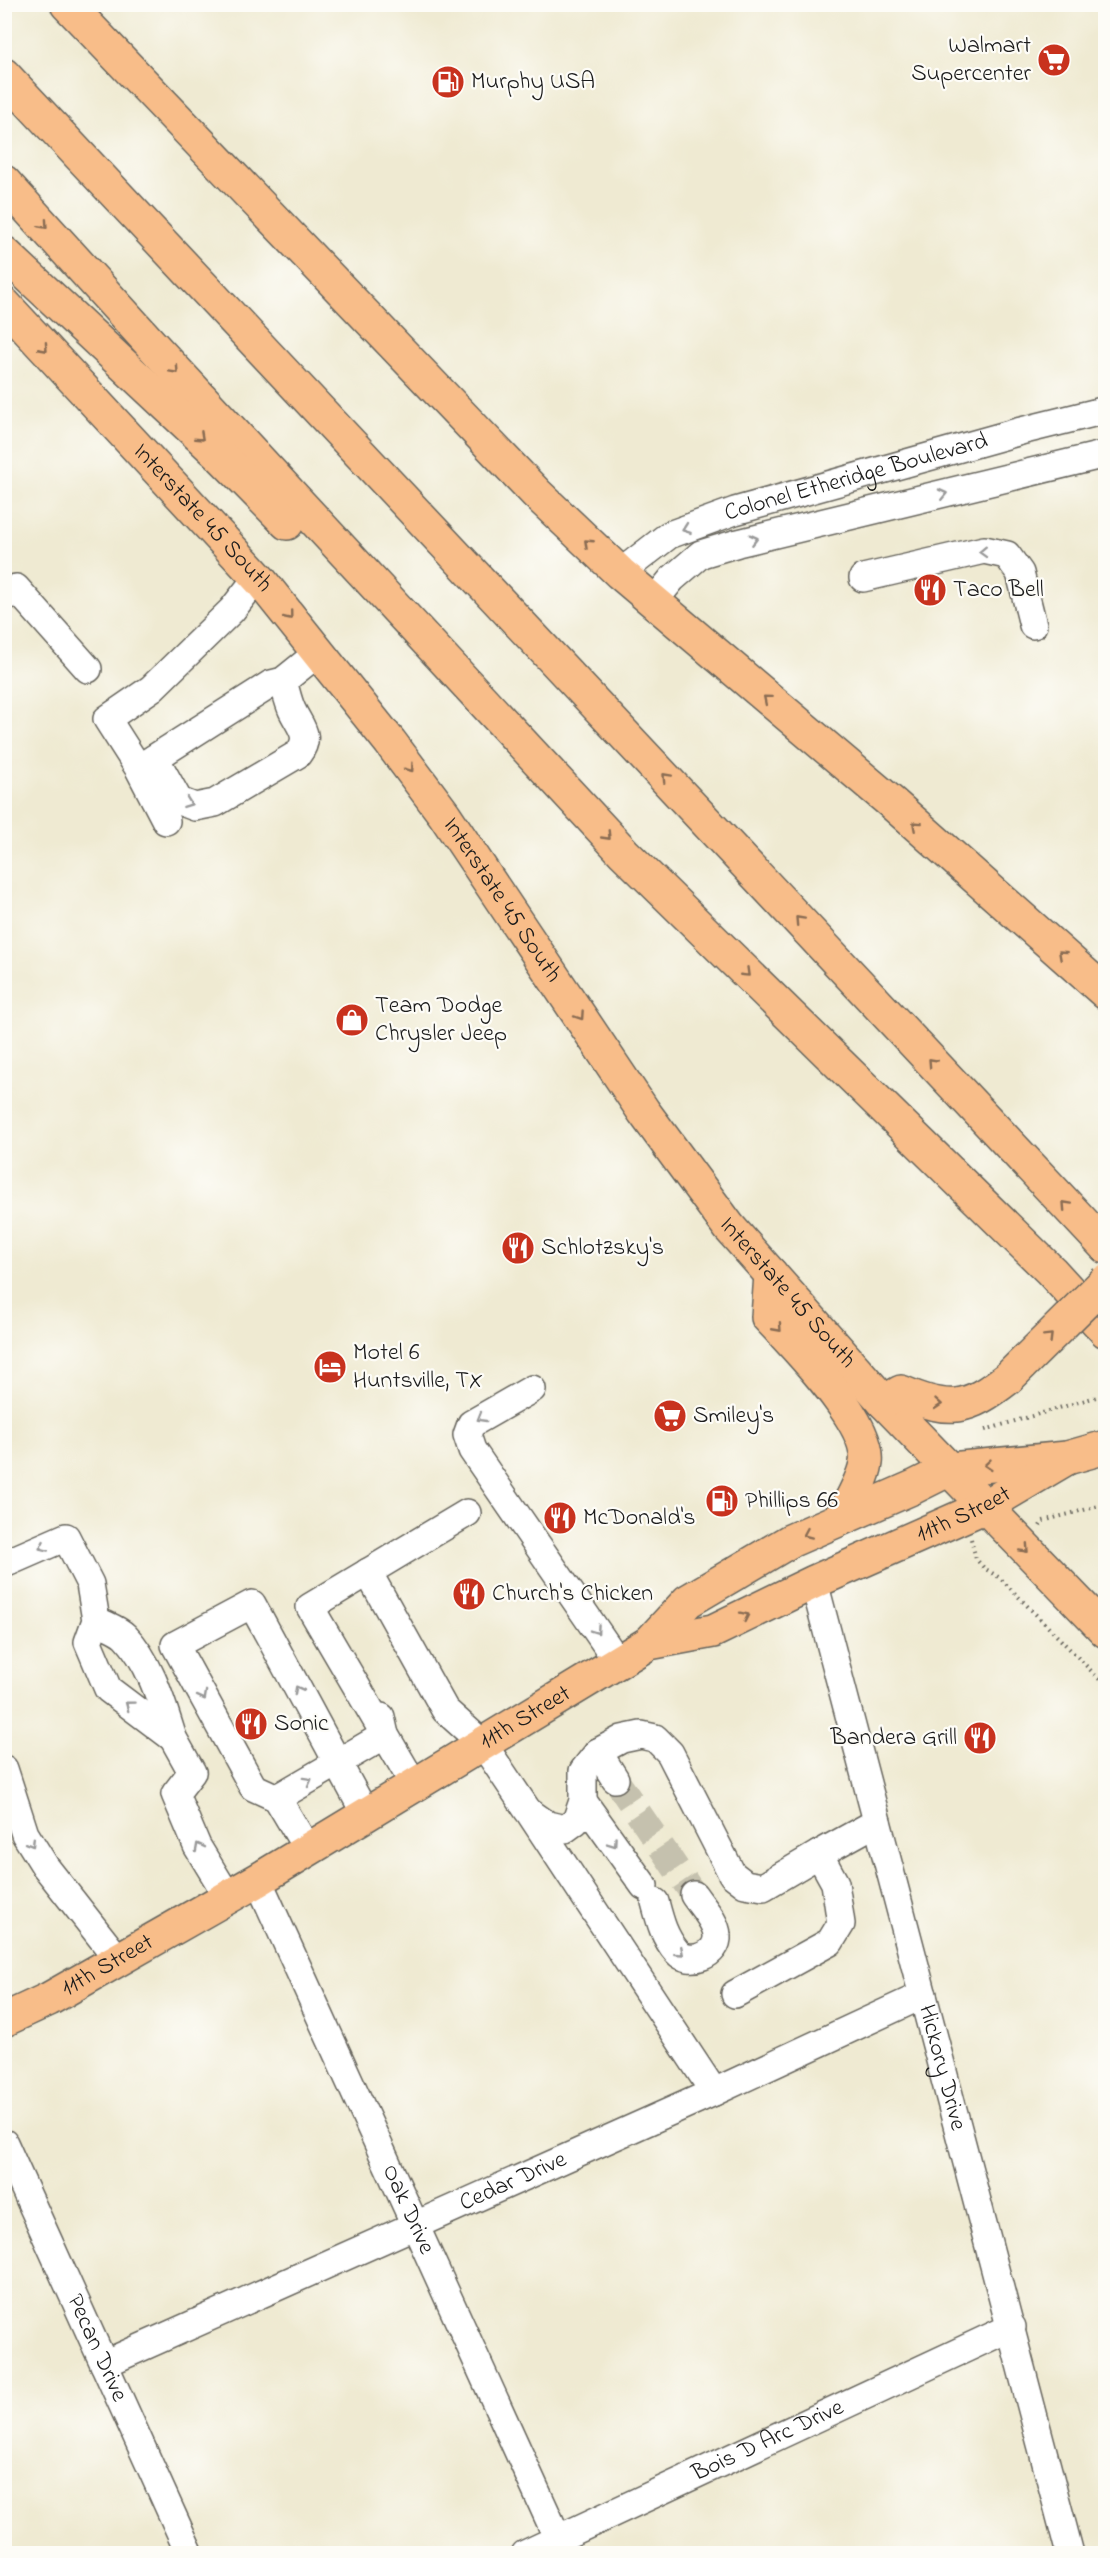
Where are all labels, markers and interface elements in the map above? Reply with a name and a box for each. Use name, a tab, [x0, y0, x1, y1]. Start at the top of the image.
place label: Walmart Supercenter	[911, 29, 1032, 92]
supermarket icon: Walmart Supercenter	[1036, 42, 1072, 78]
fuel station icon: Murphy USA	[430, 64, 466, 100]
place label: Murphy USA	[471, 65, 595, 101]
one-way arrow	[37, 219, 48, 229]
one-way arrow	[37, 341, 48, 351]
one-way arrow	[168, 363, 179, 374]
street label: Colonel Etheridge Boulevard	[719, 423, 992, 531]
one-way arrow	[193, 430, 204, 441]
street label: Interstate 45 South	[124, 436, 281, 600]
one-way arrow	[938, 488, 948, 501]
one-way arrow	[681, 521, 692, 534]
one-way arrow	[748, 533, 758, 546]
one-way arrow	[585, 539, 595, 550]
one-way arrow	[978, 546, 987, 559]
restaurant icon: Taco Bell	[912, 572, 948, 608]
place label: Taco Bell	[953, 573, 1044, 608]
one-way arrow	[281, 609, 292, 620]
one-way arrow	[763, 695, 774, 706]
one-way arrow	[402, 762, 413, 773]
one-way arrow	[662, 774, 673, 784]
one-way arrow	[183, 796, 193, 809]
street label: Interstate 45 South	[434, 811, 570, 990]
one-way arrow	[912, 821, 923, 832]
one-way arrow	[600, 829, 611, 840]
one-way arrow	[795, 916, 806, 927]
one-way arrow	[1058, 950, 1069, 961]
one-way arrow	[740, 966, 750, 977]
place label: Team Dodge Chrysler Jeep	[375, 989, 507, 1053]
shop icon: Team Dodge Chrysler Jeep	[334, 1002, 370, 1038]
one-way arrow	[573, 1009, 584, 1020]
one-way arrow	[928, 1059, 939, 1069]
one-way arrow	[1062, 1201, 1073, 1212]
street label: Interstate 45 South	[710, 1210, 864, 1377]
restaurant icon: Schlotzsky's	[500, 1230, 536, 1266]
place label: Schlotzsky's	[541, 1231, 664, 1267]
one-way arrow	[771, 1322, 782, 1332]
one-way arrow	[1042, 1333, 1053, 1344]
place label: Motel 6 Huntsville, TX	[353, 1336, 483, 1399]
hotel icon: Motel 6 Huntsville, TX	[312, 1349, 348, 1385]
one-way arrow	[933, 1397, 943, 1410]
supermarket icon: Smiley's	[652, 1398, 688, 1434]
place label: Smiley's	[693, 1399, 774, 1435]
one-way arrow	[477, 1411, 488, 1422]
one-way arrow	[983, 1458, 992, 1471]
street label: 11th Street	[911, 1477, 1018, 1552]
fuel station icon: Phillips 66	[704, 1483, 740, 1519]
place label: Phillips 66	[745, 1484, 838, 1519]
restaurant icon: McDonald's	[542, 1500, 578, 1536]
place label: McDonald's	[583, 1501, 695, 1536]
one-way arrow	[802, 1526, 813, 1538]
one-way arrow	[38, 1540, 49, 1552]
one-way arrow	[1018, 1543, 1029, 1553]
restaurant icon: Church's Chicken	[451, 1576, 487, 1612]
place label: Church's Chicken	[492, 1577, 653, 1612]
one-way arrow	[739, 1611, 750, 1623]
one-way arrow	[589, 1623, 600, 1634]
street label: 11th Street	[473, 1677, 578, 1759]
one-way arrow	[294, 1685, 306, 1696]
one-way arrow	[196, 1690, 207, 1700]
one-way arrow	[125, 1702, 136, 1713]
restaurant icon: Sonic	[233, 1706, 269, 1742]
place label: Sonic	[274, 1707, 329, 1742]
restaurant icon: Bandera Grill	[962, 1720, 998, 1756]
place label: Bandera Grill	[830, 1721, 957, 1756]
one-way arrow	[302, 1777, 312, 1788]
one-way arrow	[23, 1837, 35, 1847]
one-way arrow	[606, 1837, 617, 1848]
one-way arrow	[195, 1843, 206, 1853]
street label: 11th Street	[55, 1925, 160, 2006]
one-way arrow	[674, 1945, 684, 1956]
street label: Hickory Drive	[909, 2001, 975, 2134]
street label: Cedar Drive	[454, 2142, 573, 2221]
street label: Oak Drive	[372, 2159, 444, 2260]
street label: Pecan Drive	[57, 2288, 136, 2408]
street label: Bois D Arc Drive	[685, 2390, 850, 2492]

